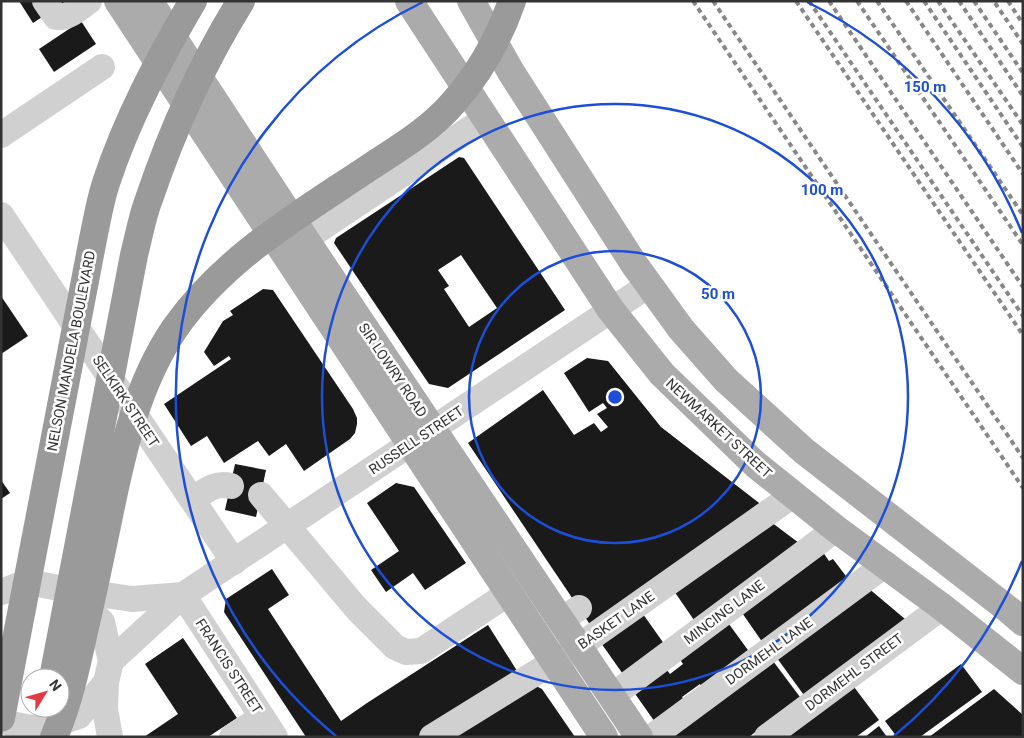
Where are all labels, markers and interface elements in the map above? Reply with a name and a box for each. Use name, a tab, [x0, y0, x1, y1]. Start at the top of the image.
text: 150 m	[904, 78, 946, 96]
text: 100 m	[801, 181, 843, 199]
street label: NELSON MANDELA BOULEVARD	[44, 249, 98, 453]
text: 50 m	[701, 285, 735, 303]
street label: SIR LOWRY ROAD	[356, 320, 430, 420]
street label: SELKIRK STREET	[89, 352, 163, 450]
street label: NEWMARKET STREET	[663, 375, 776, 482]
centre of rings	[606, 388, 624, 406]
street label: RUSSELL STREET	[366, 402, 467, 478]
street label: MINCING LANE	[681, 576, 767, 647]
street label: BASKET LANE	[575, 588, 657, 652]
street label: DORMEHL LANE	[722, 614, 816, 688]
street label: FRANCIS STREET	[192, 616, 266, 717]
street label: DORMEHL STREET	[802, 630, 907, 714]
north arrow	[20, 668, 70, 718]
text: N	[46, 676, 65, 694]

